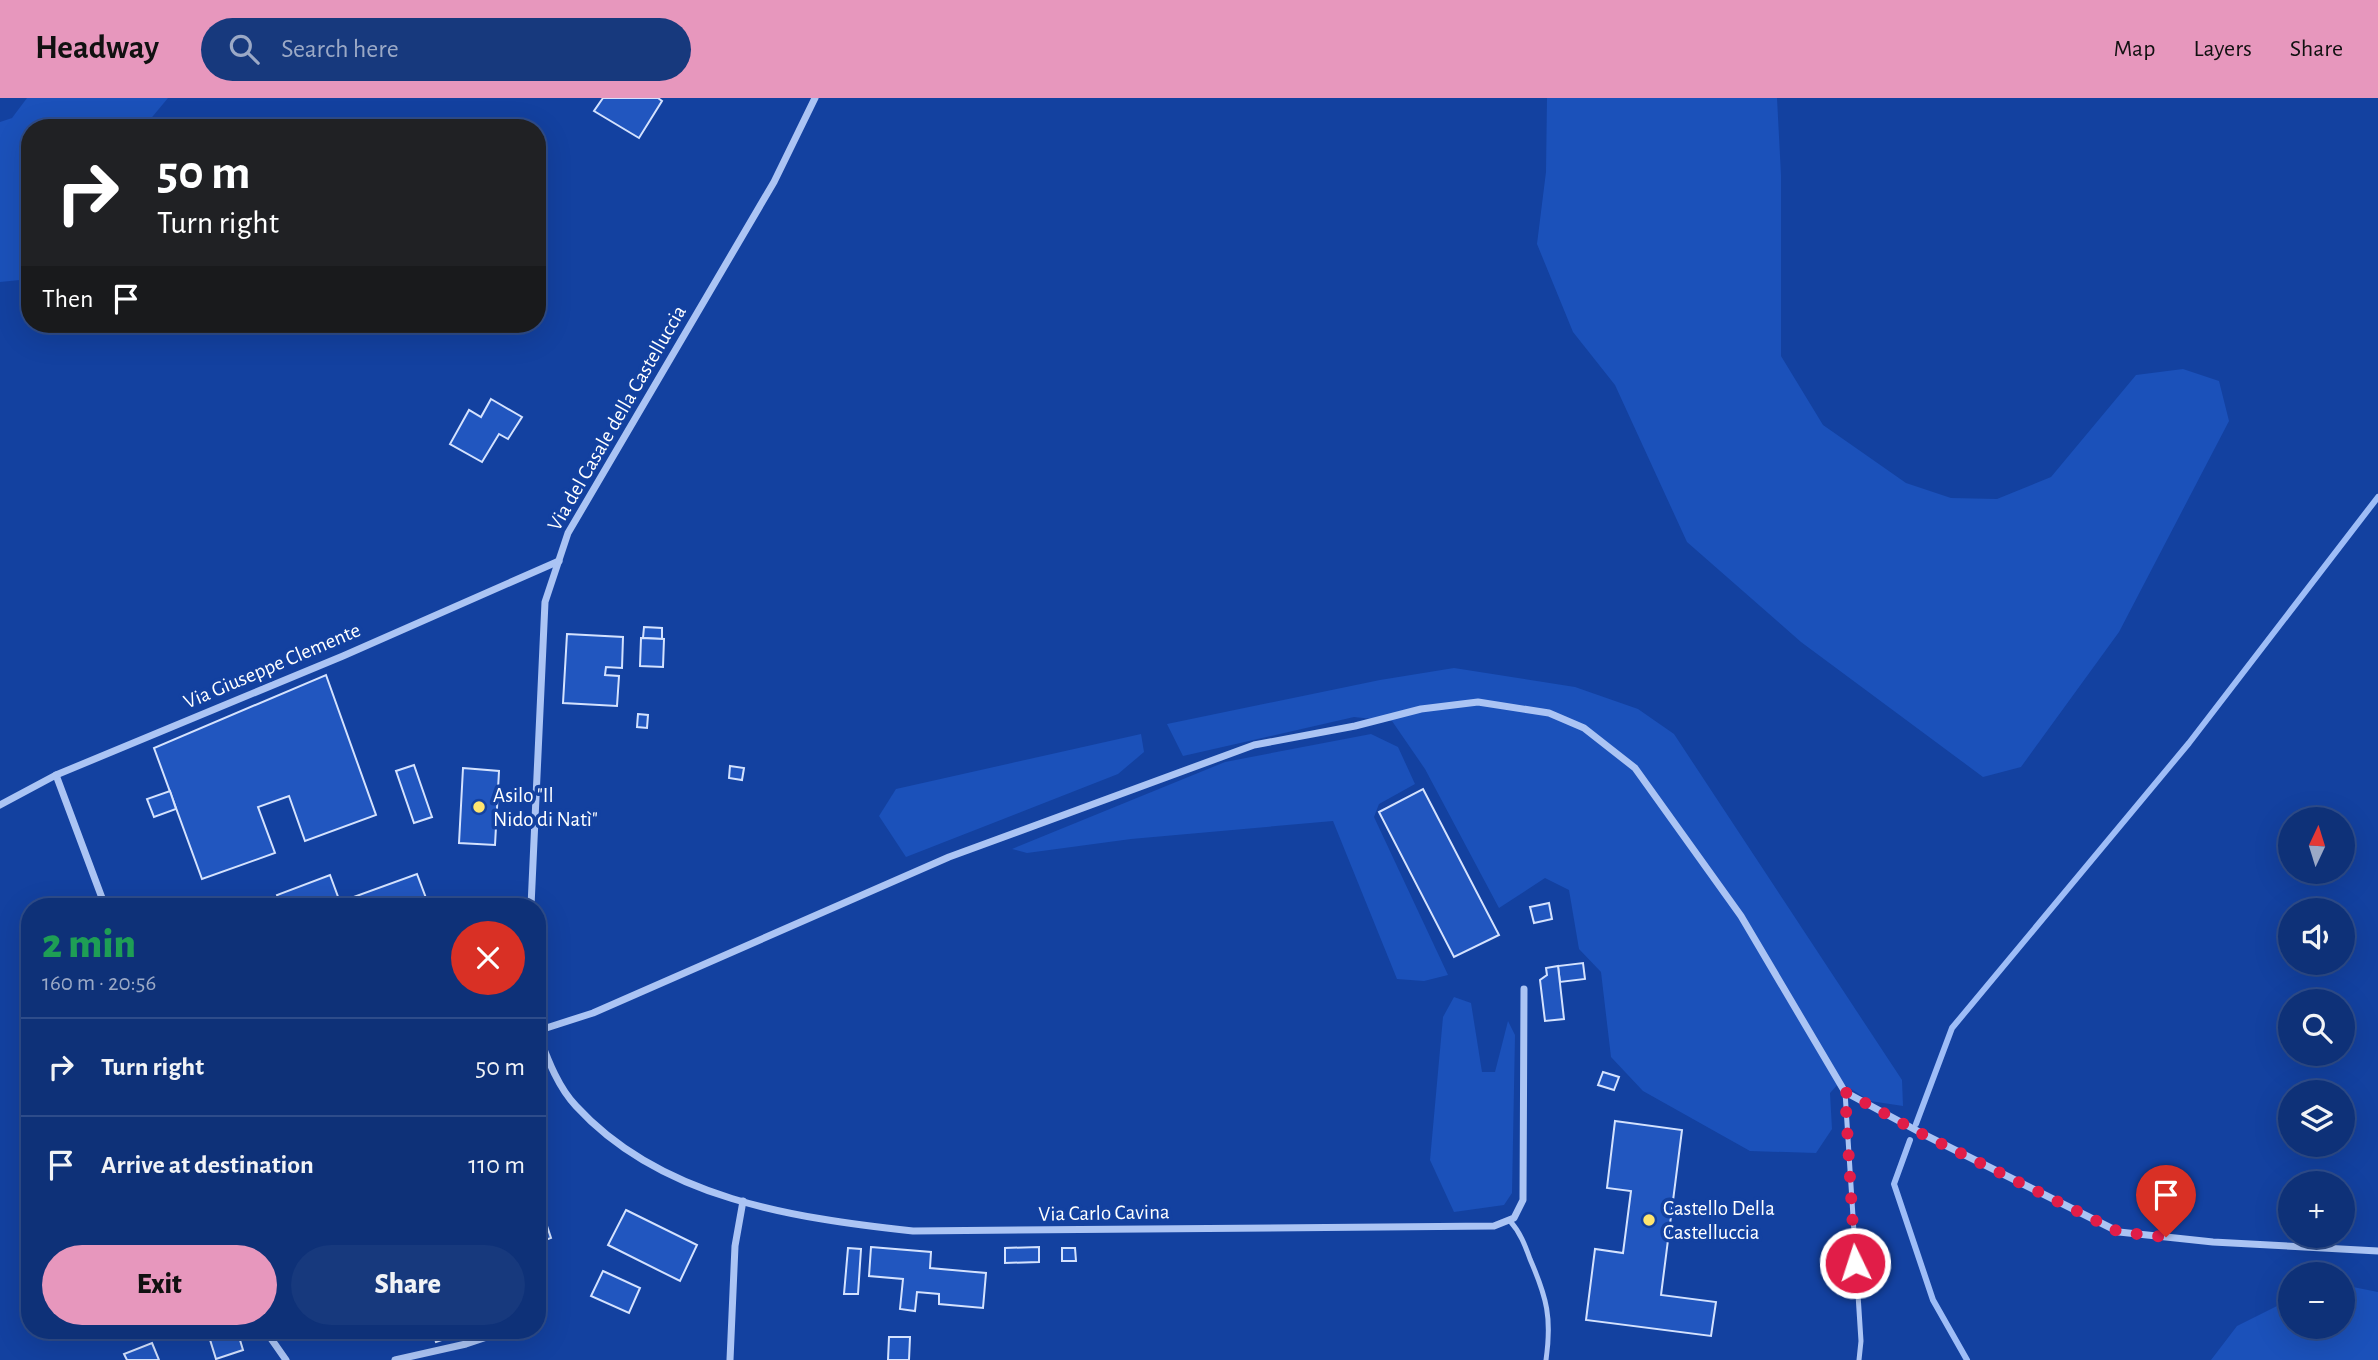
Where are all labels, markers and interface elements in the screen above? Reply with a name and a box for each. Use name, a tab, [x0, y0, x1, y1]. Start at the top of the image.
search box	[201, 18, 691, 81]
icon: search	[225, 30, 263, 68]
text: Headway	[35, 32, 159, 65]
text: Search here	[281, 36, 399, 62]
text: Map	[2113, 37, 2155, 61]
text: Layers	[2193, 37, 2252, 61]
text: Share	[2290, 37, 2343, 61]
icon: right	[42, 147, 133, 238]
text: 50 m	[157, 149, 251, 198]
text: Turn right	[157, 207, 279, 239]
icon: arrive	[107, 280, 145, 318]
text: Then	[42, 286, 93, 312]
street label: Via del Casale della Castelluccia	[544, 302, 690, 534]
street label: Via Giuseppe Clemente	[181, 619, 363, 713]
place label: Asilo "Il Nido di Natì"	[493, 785, 598, 830]
marker: Asilo "Il Nido di Natì"	[471, 799, 487, 815]
north arrow	[2278, 807, 2356, 884]
map controls	[2278, 807, 2355, 1339]
button: sound	[2278, 898, 2355, 975]
button: close	[451, 921, 525, 995]
text: 2 min	[42, 923, 136, 965]
text: 160 m · 20:56	[42, 972, 156, 995]
button: search	[2278, 989, 2355, 1066]
icon: right	[42, 1048, 80, 1086]
text: Turn right	[101, 1054, 204, 1080]
text: 50 m	[475, 1054, 525, 1080]
button: layers	[2278, 1080, 2355, 1157]
icon: arrive	[42, 1146, 80, 1184]
text: Arrive at destination	[101, 1152, 314, 1178]
text: 110 m	[468, 1152, 525, 1178]
pin	[2136, 1165, 2196, 1237]
button: +	[2278, 1171, 2355, 1248]
icon: arrive	[2147, 1176, 2185, 1214]
place label: Castello Della Castelluccia	[1663, 1198, 1775, 1243]
street label: Via Carlo Cavina	[1038, 1201, 1170, 1225]
marker: Castello Della Castelluccia	[1641, 1212, 1657, 1228]
position arrow	[1818, 1226, 1892, 1300]
button: Exit	[42, 1245, 277, 1325]
button: Share	[291, 1245, 525, 1325]
button: −	[2278, 1262, 2355, 1339]

